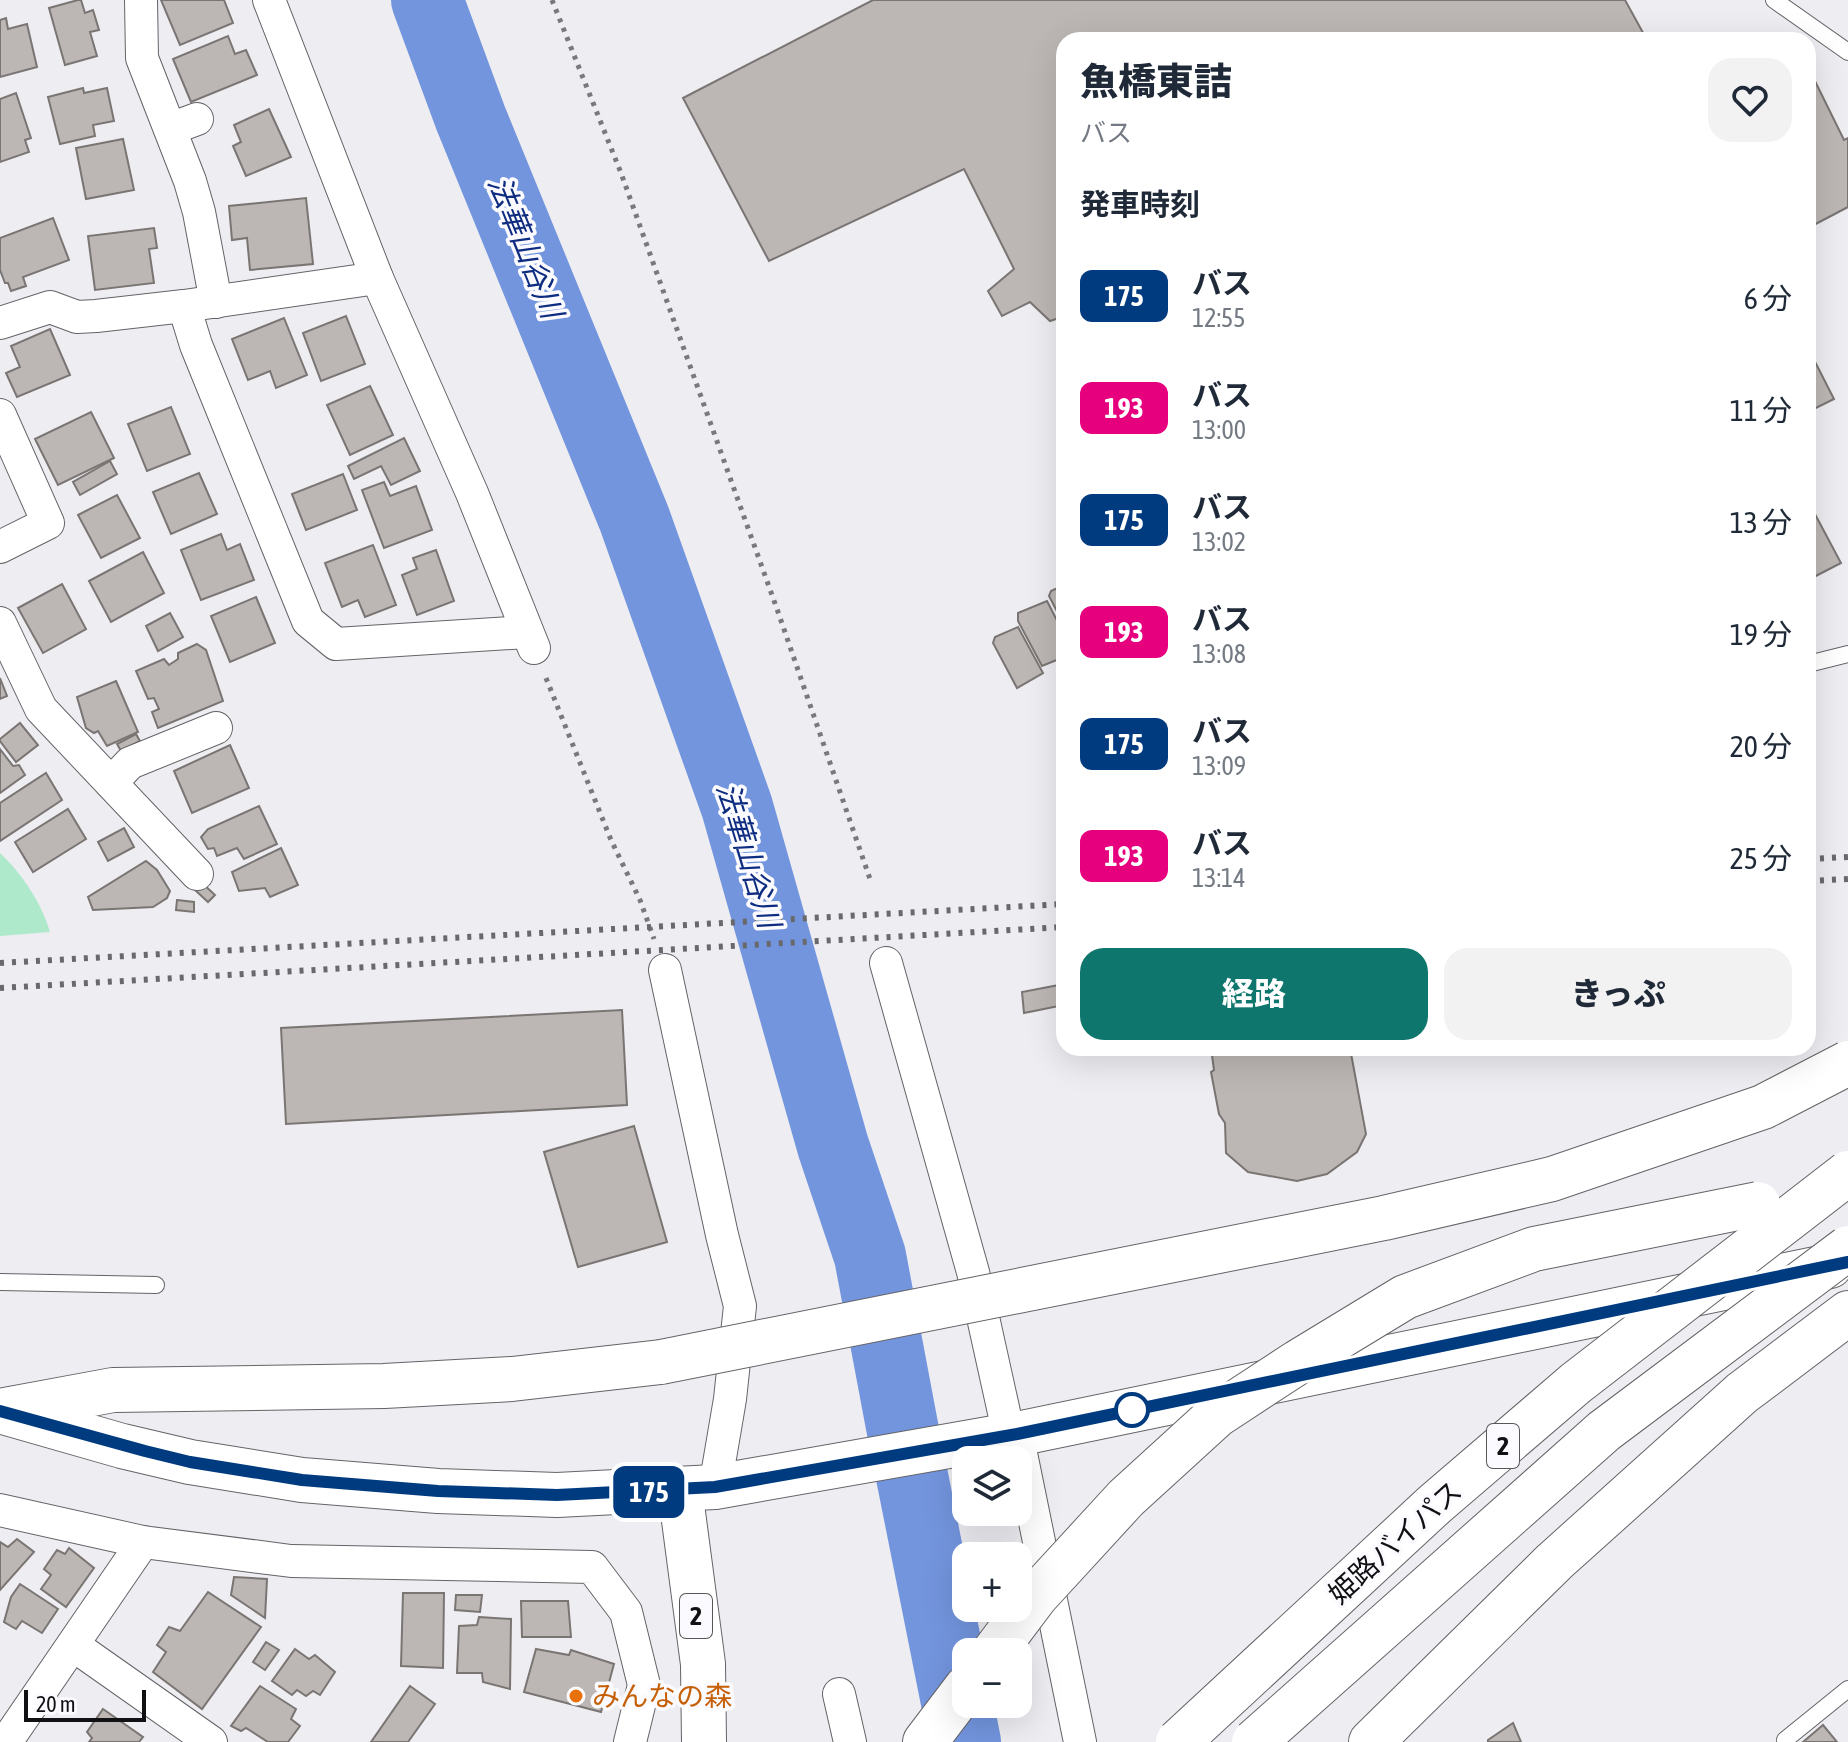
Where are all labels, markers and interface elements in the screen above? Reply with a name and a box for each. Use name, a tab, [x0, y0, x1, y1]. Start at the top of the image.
button: heart	[1708, 58, 1792, 142]
text: 魚橋東詰	[1080, 60, 1232, 103]
text: バス	[1080, 118, 1132, 148]
water label: 法華山谷川	[482, 171, 571, 326]
text: 発車時刻	[1080, 187, 1200, 221]
text: バス	[1192, 266, 1252, 300]
text: 175	[1104, 280, 1144, 312]
text: 6 分	[1744, 281, 1792, 315]
text: 12:55	[1192, 303, 1246, 333]
text: バス	[1192, 378, 1252, 412]
text: 193	[1104, 392, 1144, 424]
text: 11 分	[1730, 393, 1792, 427]
text: 13:00	[1192, 415, 1246, 445]
text: バス	[1192, 490, 1252, 524]
text: 175	[1104, 504, 1144, 536]
text: 13 分	[1730, 505, 1792, 539]
text: 13:02	[1192, 527, 1246, 557]
text: バス	[1192, 602, 1252, 636]
text: 193	[1104, 616, 1144, 648]
text: 19 分	[1730, 617, 1792, 651]
text: 13:08	[1192, 639, 1246, 669]
text: バス	[1192, 714, 1252, 748]
text: 175	[1104, 728, 1144, 760]
text: 20 分	[1730, 729, 1792, 763]
text: 13:09	[1192, 751, 1246, 781]
water label: 法華山谷川	[711, 778, 788, 935]
text: バス	[1192, 826, 1252, 860]
text: 193	[1104, 840, 1144, 872]
text: 25 分	[1730, 841, 1792, 875]
text: 13:14	[1192, 863, 1246, 893]
button: 経路	[1080, 948, 1428, 1040]
button: きっぷ	[1444, 948, 1792, 1040]
unlabelled marker	[1115, 1393, 1149, 1427]
road number: 2	[1487, 1424, 1519, 1468]
map controls	[952, 1446, 1032, 1718]
button: layers	[952, 1446, 1032, 1526]
line badge: 175	[603, 1466, 695, 1518]
street label: 姫路バイパス	[1322, 1474, 1468, 1610]
text: 175	[629, 1476, 669, 1508]
button: +	[952, 1542, 1032, 1622]
road number: 2	[680, 1594, 712, 1638]
button: −	[952, 1638, 1032, 1718]
place label: みんなの森	[592, 1680, 732, 1712]
scale bar	[24, 1686, 146, 1722]
marker: みんなの森	[567, 1687, 585, 1705]
text: 20 m	[36, 1691, 76, 1717]

